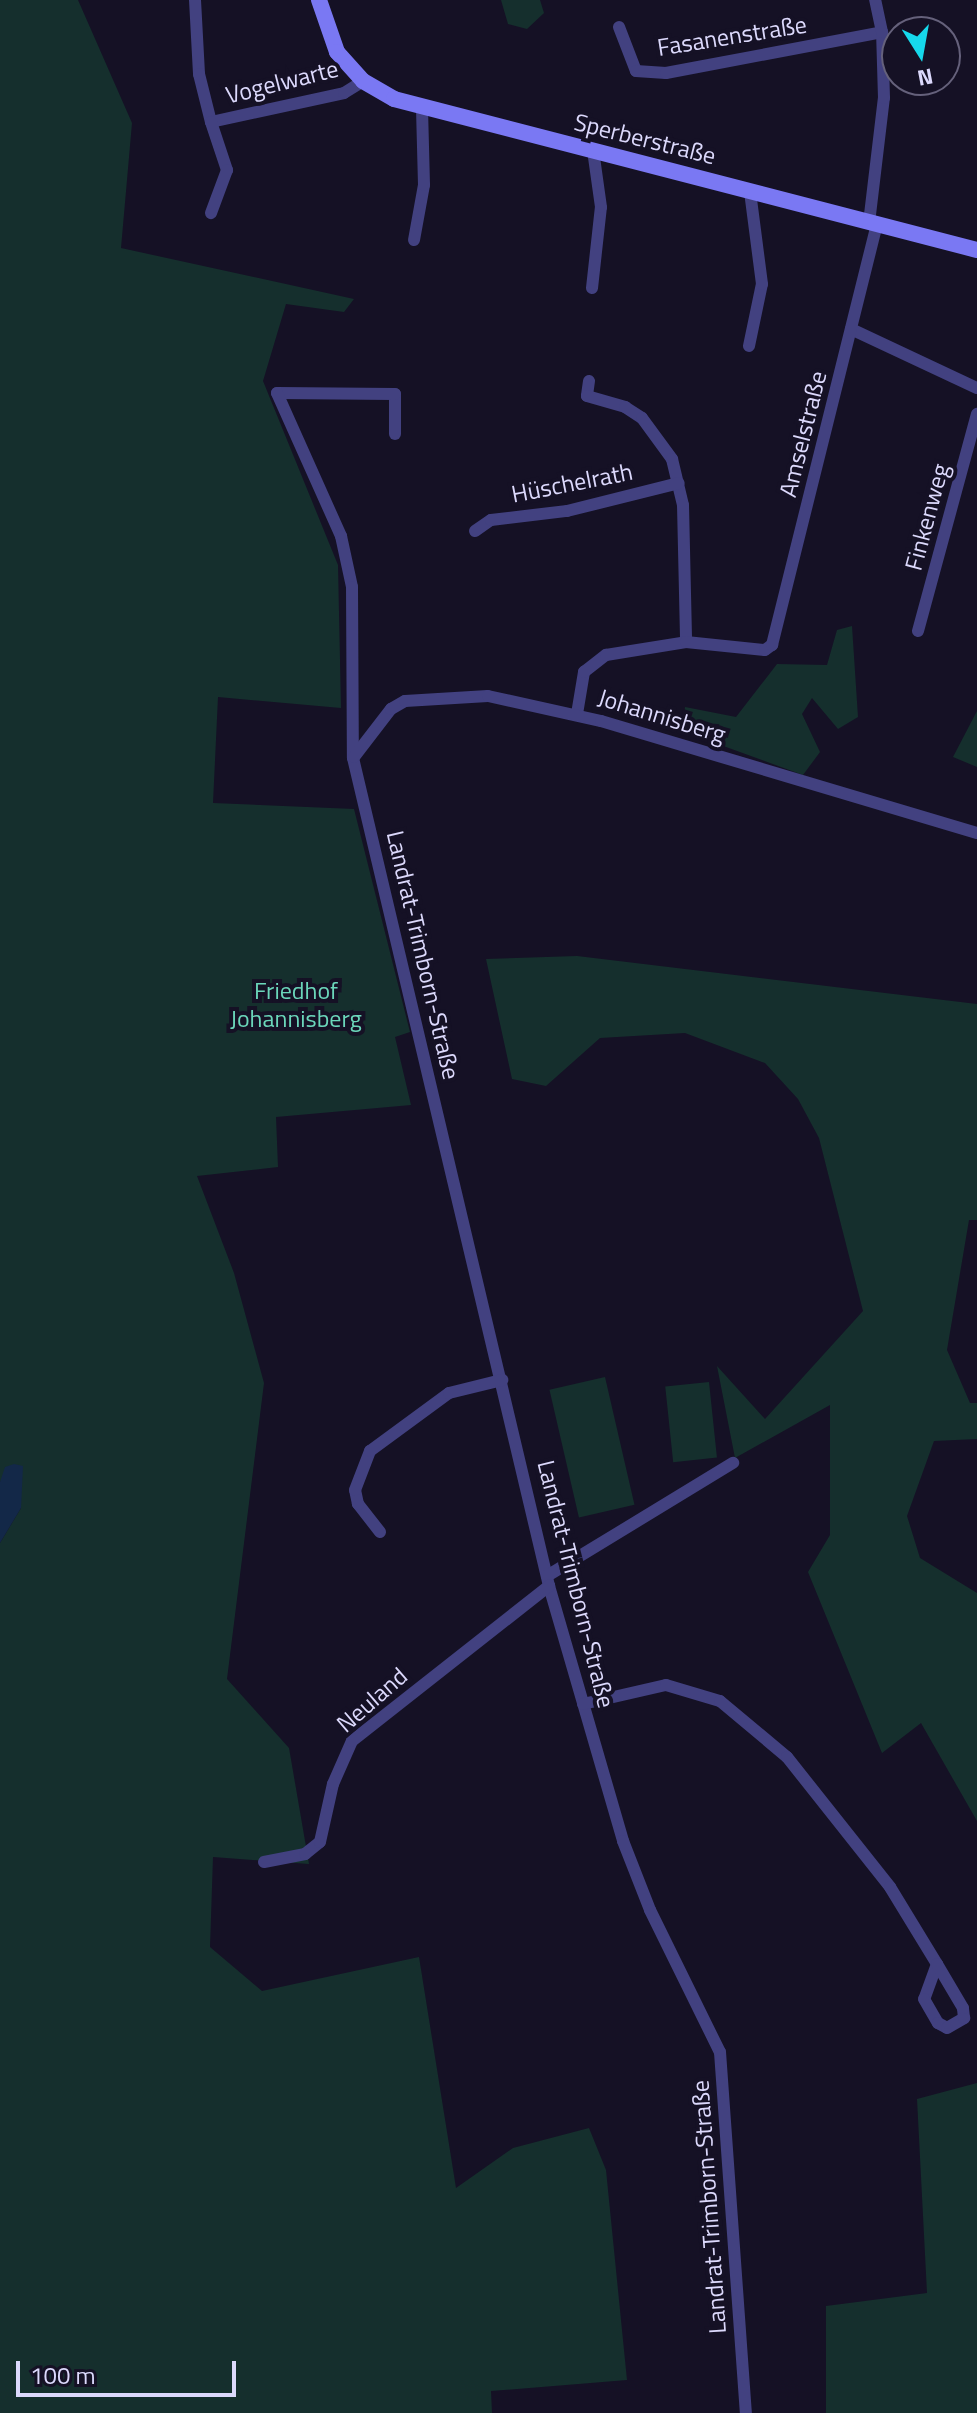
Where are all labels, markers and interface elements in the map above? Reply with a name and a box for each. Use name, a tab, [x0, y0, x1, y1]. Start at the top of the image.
street label: Fasanenstraße	[655, 10, 809, 62]
north arrow	[881, 16, 961, 96]
street label: Vogelwarte	[223, 54, 341, 110]
text: N	[914, 59, 936, 96]
street label: Sperberstraße	[571, 107, 719, 171]
street label: Amselstraße	[773, 368, 833, 500]
street label: Hüschelrath	[509, 457, 635, 509]
street label: Finkenweg	[899, 460, 955, 574]
street label: Johannisberg	[595, 683, 729, 749]
street label: Landrat-Trimborn-Straße	[380, 828, 466, 1082]
park label: Friedhof Johannisberg	[230, 977, 362, 1033]
street label: Landrat-Trimborn-Straße	[531, 1457, 621, 1711]
street label: Neuland	[331, 1662, 413, 1738]
street label: Landrat-Trimborn-Straße	[686, 2079, 732, 2335]
scale bar	[20, 2345, 240, 2395]
text: 100 m	[30, 2357, 96, 2393]

